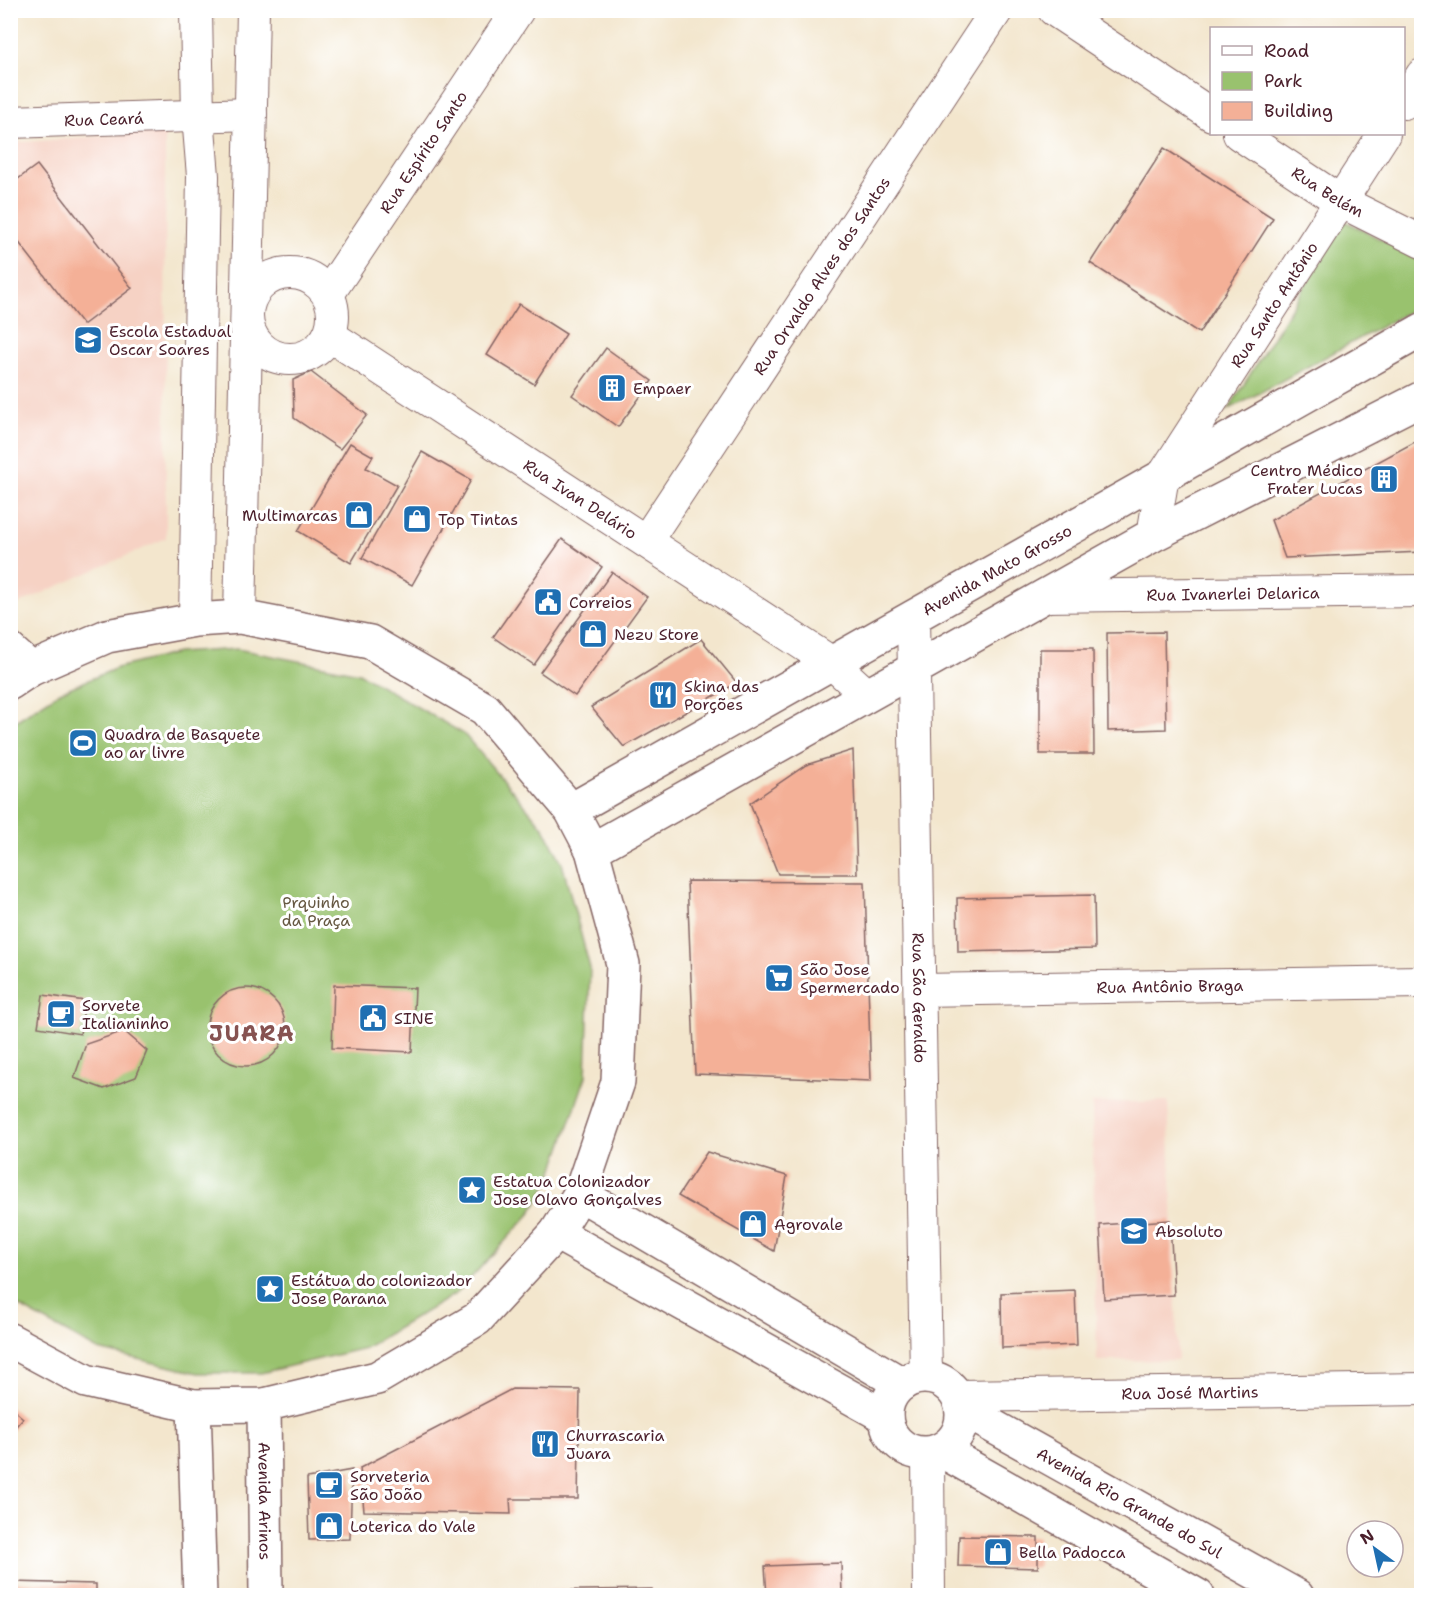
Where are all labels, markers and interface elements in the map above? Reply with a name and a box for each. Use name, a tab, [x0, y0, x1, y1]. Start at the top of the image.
legend	[1210, 27, 1405, 135]
text: Road	[1264, 39, 1309, 63]
text: Park	[1264, 69, 1303, 93]
street label: Rua Espírito Santo	[375, 87, 472, 217]
text: Building	[1264, 99, 1333, 123]
street label: Rua Ceará	[64, 107, 144, 131]
street label: Rua Belém	[1288, 162, 1367, 222]
street label: Rua Orvaldo Alves dos Santos	[748, 172, 895, 379]
street label: Rua Santo Antônio	[1225, 238, 1322, 372]
place label: Escola Estadual Oscar Soares	[109, 321, 232, 360]
school or university icon: Escola Estadual Oscar Soares	[72, 324, 104, 356]
building icon: Empaer	[596, 372, 628, 404]
place label: Empaer	[633, 378, 692, 399]
street label: Rua Ivan Delário	[520, 454, 641, 544]
place label: Centro Médico Frater Lucas	[1250, 460, 1363, 499]
building icon: Centro Médico Frater Lucas	[1368, 463, 1400, 495]
shop icon: Multimarcas	[343, 499, 375, 531]
shop icon: Top Tintas	[401, 503, 433, 535]
place label: Multimarcas	[242, 505, 338, 526]
place label: Top Tintas	[438, 509, 518, 530]
street label: Avenida Mato Grosso	[919, 519, 1075, 620]
street label: Rua Ivanerlei Delarica	[1146, 582, 1320, 605]
public building icon: Correios	[532, 586, 564, 618]
place label: Correios	[569, 592, 632, 613]
shop icon: Nezu Store	[577, 618, 609, 650]
place label: Nezu Store	[614, 624, 699, 645]
place label: Skina das Porções	[684, 676, 759, 715]
restaurant icon: Skina das Porções	[647, 679, 679, 711]
place label: Quadra de Basquete ao ar livre	[104, 724, 261, 763]
sports icon: Quadra de Basquete ao ar livre	[67, 727, 99, 759]
park label: Prquinho da Praça	[282, 892, 350, 931]
street label: Rua São Geraldo	[908, 933, 931, 1063]
place label: São Jose Spermercado	[800, 959, 900, 998]
supermarket icon: São Jose Spermercado	[763, 962, 795, 994]
street label: Rua Antônio Braga	[1096, 974, 1244, 998]
place label: Sorvete Italianinho	[82, 995, 169, 1034]
cafe icon: Sorvete Italianinho	[45, 998, 77, 1030]
public building icon: SINE	[357, 1002, 389, 1034]
place label: SINE	[394, 1008, 434, 1029]
district label: JUARA	[209, 1019, 295, 1048]
place label: Estatua Colonizador Jose Olavo Gonçalves	[493, 1171, 662, 1210]
place icon: Estatua Colonizador Jose Olavo Gonçalves	[456, 1174, 488, 1206]
shop icon: Agrovale	[737, 1208, 769, 1240]
place label: Agrovale	[774, 1214, 843, 1235]
school or university icon: Absoluto	[1118, 1215, 1150, 1247]
place label: Absoluto	[1155, 1221, 1223, 1242]
place label: Estátua do colonizador Jose Parana	[291, 1270, 472, 1309]
place icon: Estátua do colonizador Jose Parana	[254, 1273, 286, 1305]
street label: Rua José Martins	[1121, 1381, 1259, 1404]
place label: Churrascaria Juara	[566, 1425, 664, 1464]
restaurant icon: Churrascaria Juara	[529, 1428, 561, 1460]
street label: Avenida Arinos	[254, 1442, 276, 1560]
street label: Avenida Rio Grande do Sul	[1033, 1442, 1226, 1563]
place label: Sorveteria São João	[350, 1466, 429, 1505]
cafe icon: Sorveteria São João	[313, 1469, 345, 1501]
shop icon: Loterica do Vale	[313, 1510, 345, 1542]
place label: Loterica do Vale	[350, 1516, 476, 1537]
north arrow	[1345, 1519, 1405, 1579]
text: N	[1356, 1525, 1378, 1549]
shop icon: Bella Padocca	[982, 1536, 1014, 1568]
place label: Bella Padocca	[1019, 1542, 1126, 1563]

